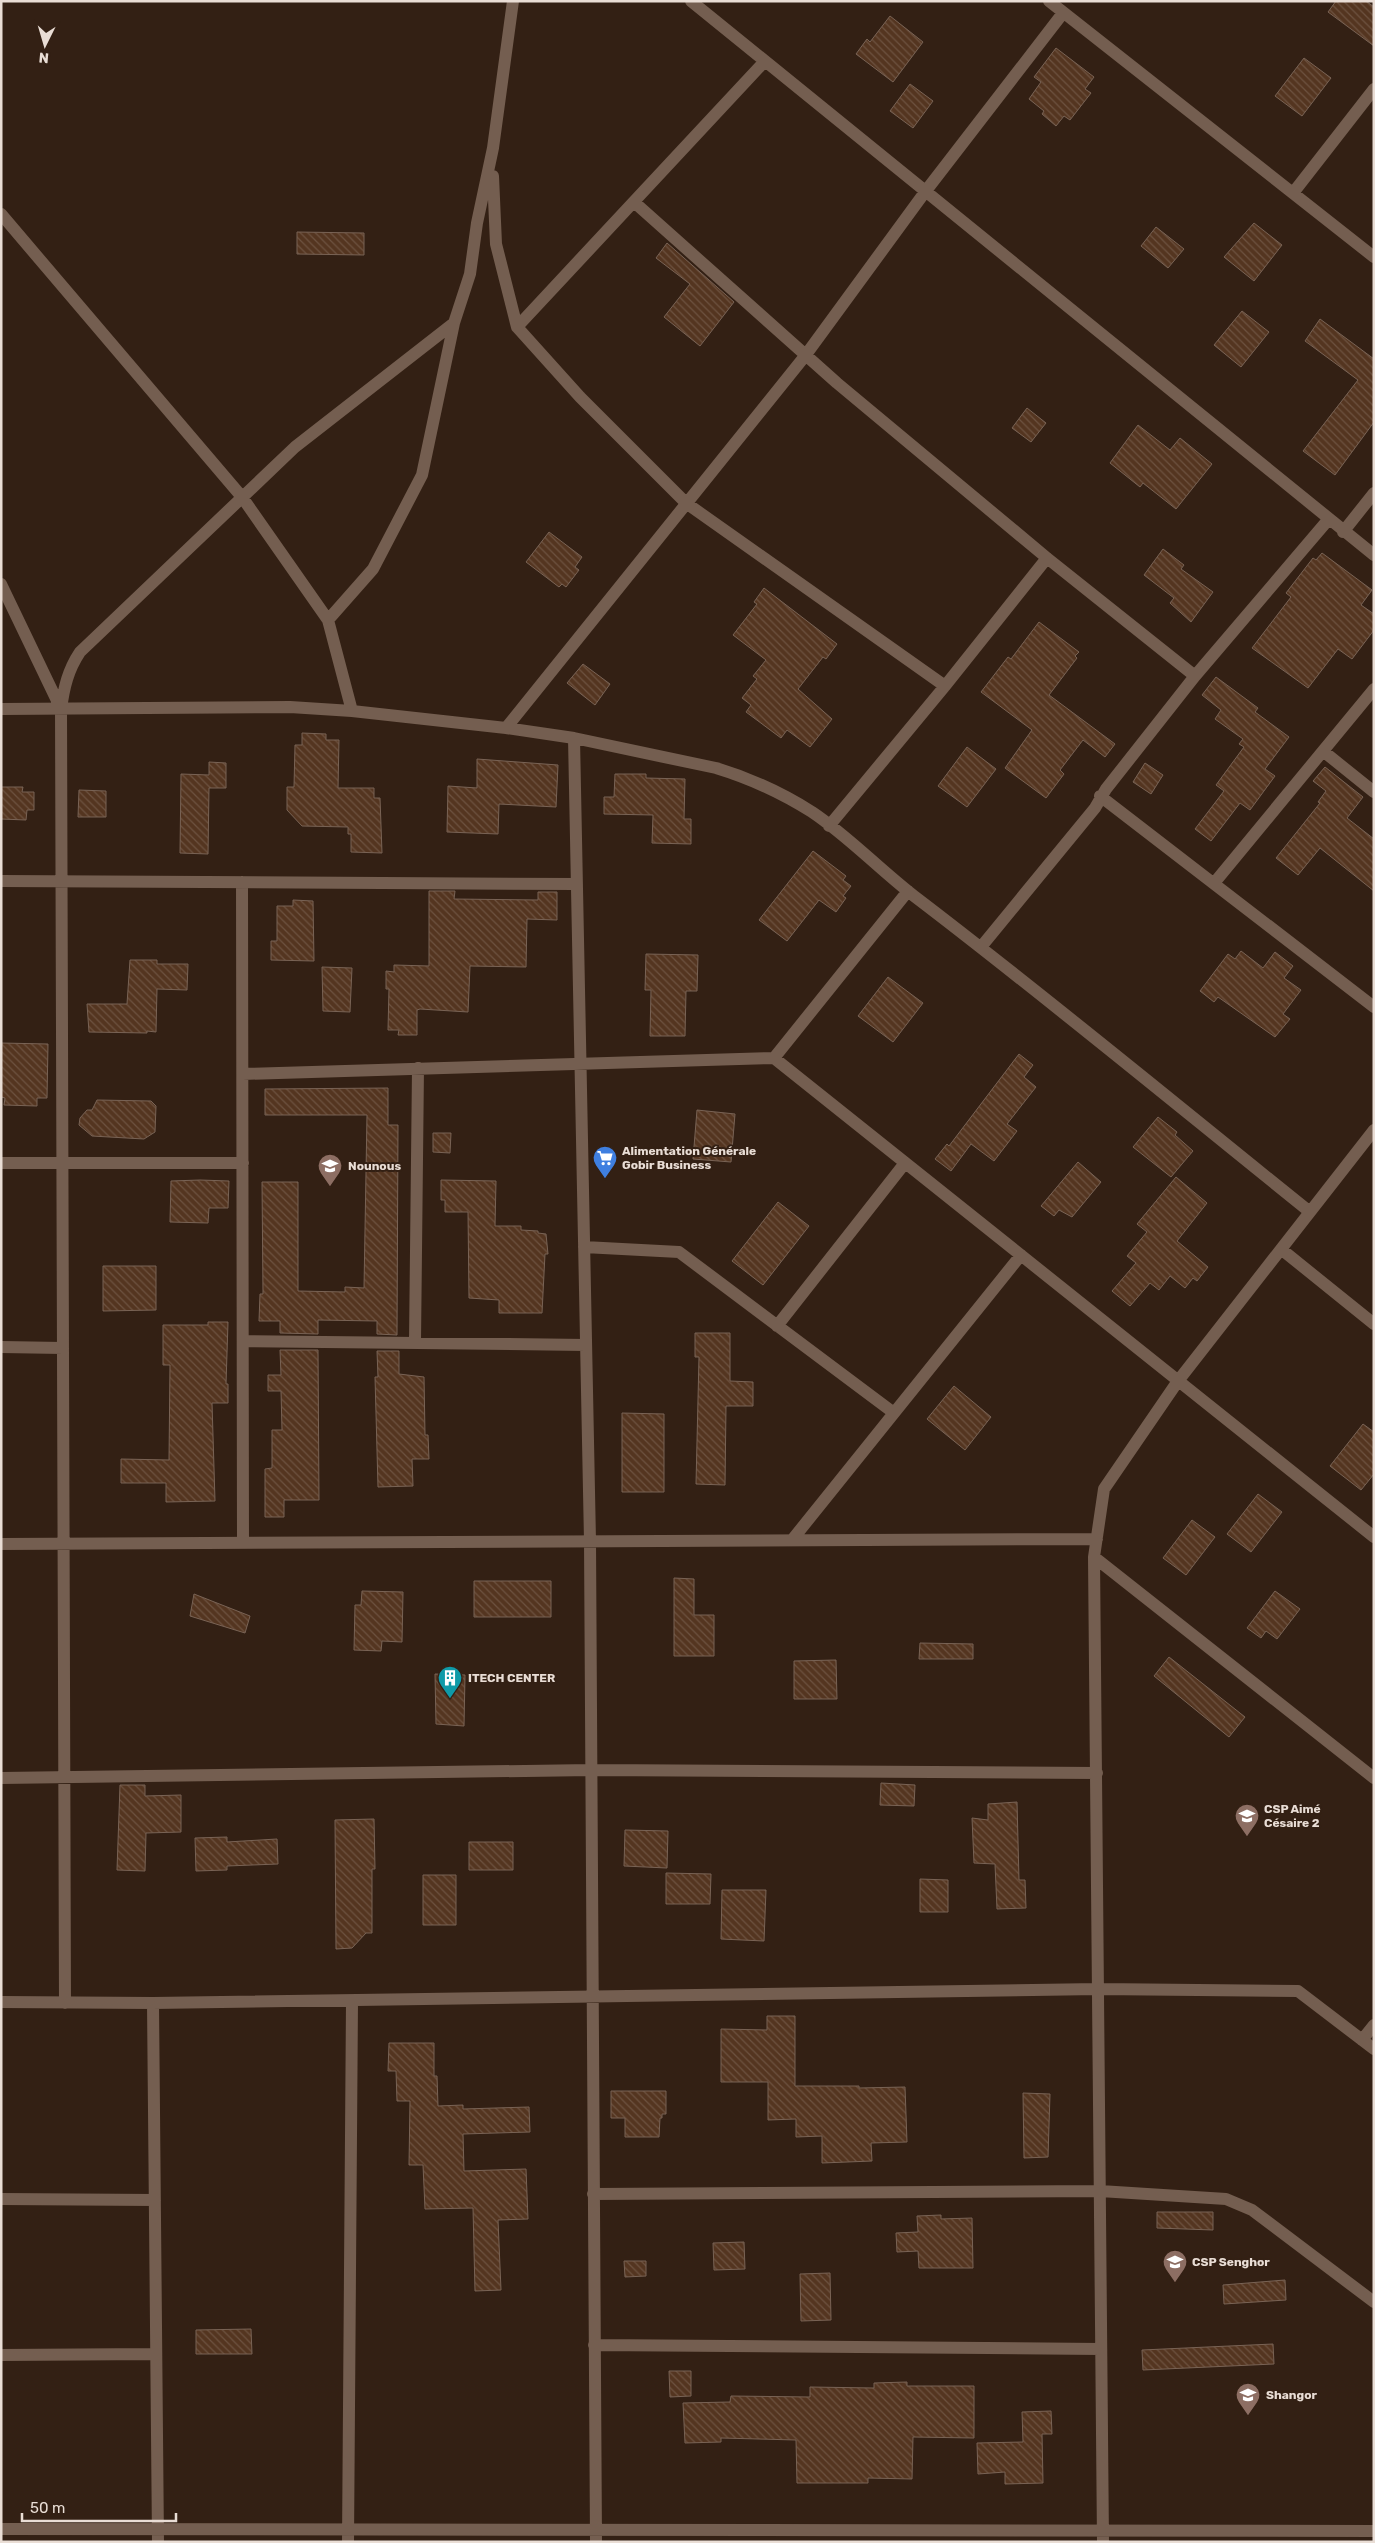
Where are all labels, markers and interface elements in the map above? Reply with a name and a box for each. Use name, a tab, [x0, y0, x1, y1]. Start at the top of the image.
north arrow	[20, 20, 70, 70]
text: N	[38, 49, 50, 66]
place label: Alimentation Générale Gobir Business	[622, 1144, 756, 1172]
supermarket icon: Alimentation Générale Gobir Business	[592, 1145, 618, 1179]
school or university icon: Nounous	[317, 1153, 343, 1187]
place label: Nounous	[348, 1159, 401, 1173]
building icon: ITECH CENTER	[437, 1665, 463, 1699]
place label: ITECH CENTER	[468, 1671, 555, 1685]
place label: CSP Aimé Césaire 2	[1264, 1802, 1321, 1830]
school or university icon: CSP Aimé Césaire 2	[1234, 1803, 1260, 1837]
school or university icon: CSP Senghor	[1162, 2249, 1188, 2283]
place label: CSP Senghor	[1192, 2255, 1270, 2269]
school or university icon: Shangor	[1235, 2382, 1261, 2416]
place label: Shangor	[1266, 2388, 1317, 2402]
scale bar	[22, 2490, 176, 2522]
text: 50 m	[30, 2499, 65, 2517]

